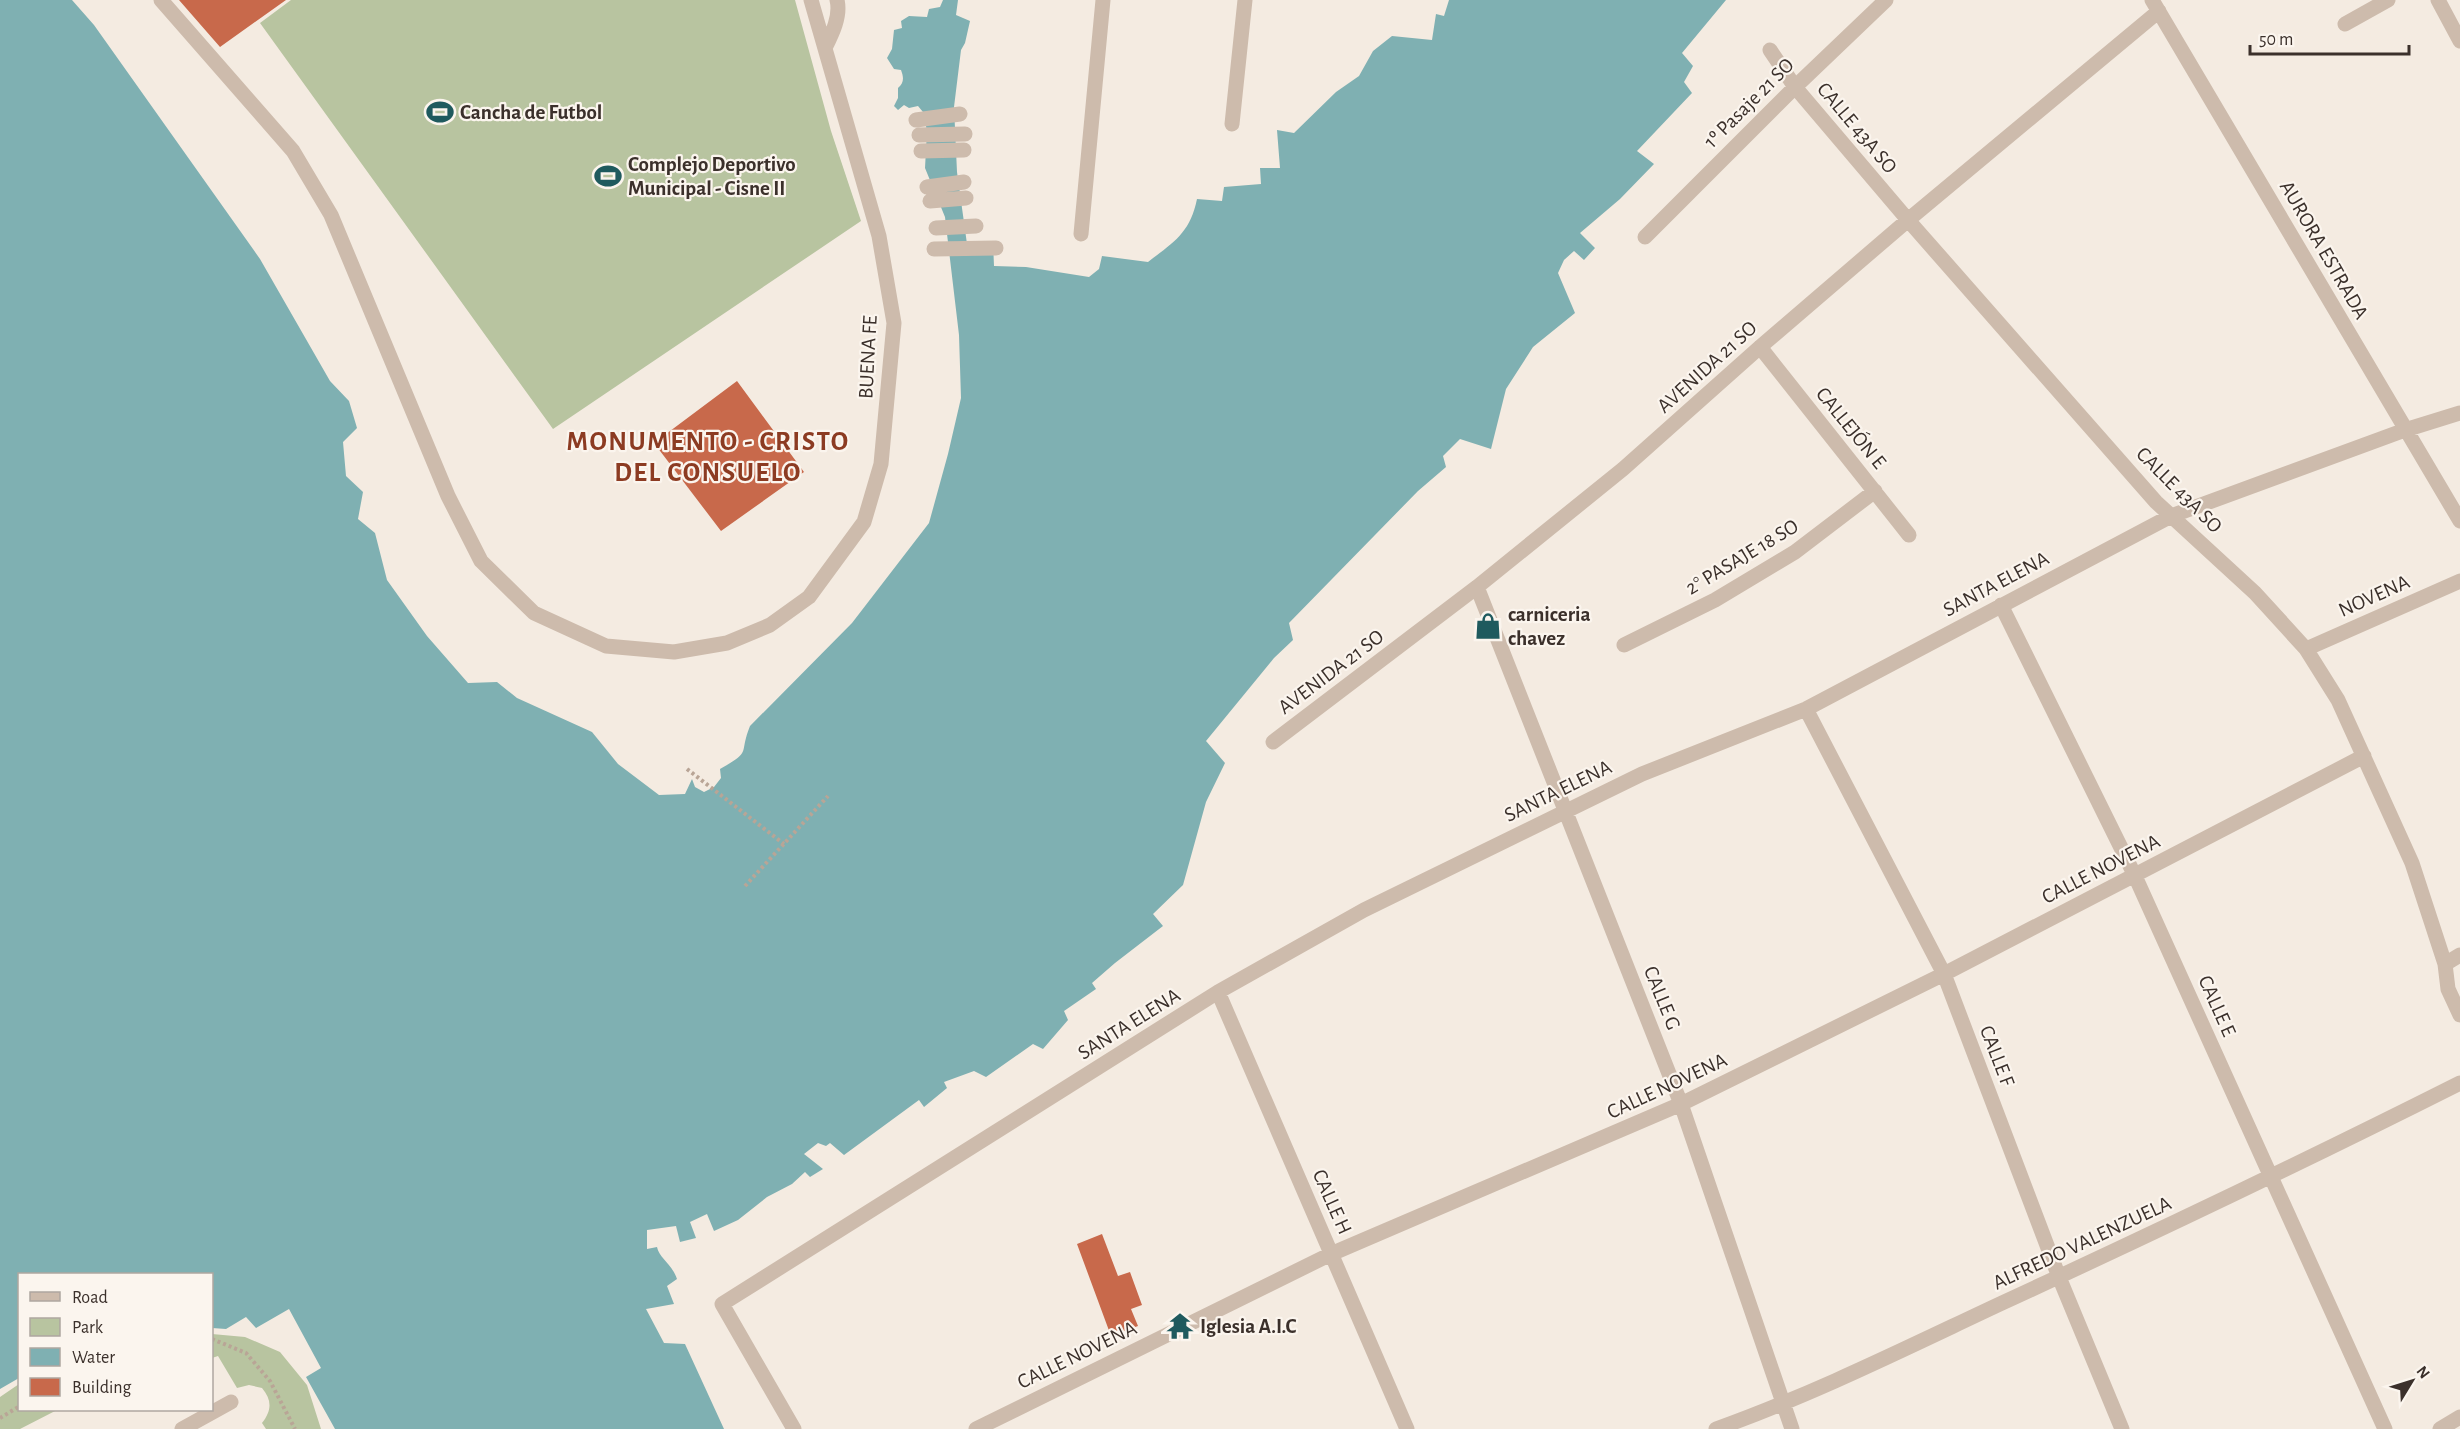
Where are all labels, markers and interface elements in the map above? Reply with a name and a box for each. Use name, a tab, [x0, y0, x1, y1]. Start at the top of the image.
scale bar	[2250, 18, 2409, 56]
text: 50 m	[2259, 31, 2293, 49]
street label: 1º Pasaje 21 SO	[1700, 54, 1798, 152]
street label: CALLE 43A SO	[1813, 78, 1901, 178]
sports icon: Cancha de Futbol	[425, 97, 455, 127]
place label: Cancha de Futbol	[460, 102, 602, 123]
place label: Complejo Deportivo Municipal - Cisne II	[628, 154, 796, 199]
sports icon: Complejo Deportivo Municipal - Cisne II	[593, 161, 623, 191]
street label: AURORA ESTRADA	[2276, 177, 2372, 323]
street label: BUENA FE	[855, 315, 881, 399]
street label: AVENIDA 21 SO	[1653, 317, 1761, 417]
street label: CALLEJÓN E	[1812, 382, 1892, 473]
district label: MONUMENTO - CRISTO DEL CONSUELO	[566, 428, 850, 486]
street label: CALLE 43A SO	[2132, 443, 2226, 537]
street label: 2° PASAJE 18 SO	[1682, 515, 1802, 599]
street label: SANTA ELENA	[1940, 547, 2052, 621]
street label: NOVENA	[2335, 571, 2413, 621]
place label: carniceria chavez	[1508, 604, 1591, 649]
shop icon: carniceria chavez	[1473, 611, 1503, 641]
street label: AVENIDA 21 SO	[1274, 626, 1388, 718]
street label: SANTA ELENA	[1501, 756, 1615, 826]
street label: CALLE NOVENA	[2039, 830, 2163, 908]
street label: CALLE G	[1640, 963, 1684, 1033]
street label: CALLE E	[2194, 972, 2240, 1040]
street label: SANTA ELENA	[1074, 984, 1184, 1064]
street label: CALLE F	[1976, 1023, 2018, 1090]
street label: CALLE NOVENA	[1604, 1049, 1730, 1123]
street label: CALLE H	[1308, 1166, 1356, 1238]
street label: ALFREDO VALENZUELA	[1990, 1192, 2174, 1294]
legend	[18, 1273, 213, 1411]
text: Road	[72, 1289, 108, 1307]
temple icon: Iglesia A.I.C	[1165, 1311, 1195, 1341]
place label: Iglesia A.I.C	[1200, 1316, 1297, 1337]
street label: CALLE NOVENA	[1014, 1317, 1140, 1393]
text: Park	[72, 1319, 104, 1337]
text: Water	[72, 1349, 115, 1367]
north arrow	[2382, 1351, 2442, 1411]
text: N	[2413, 1363, 2433, 1382]
text: Building	[72, 1379, 132, 1397]

